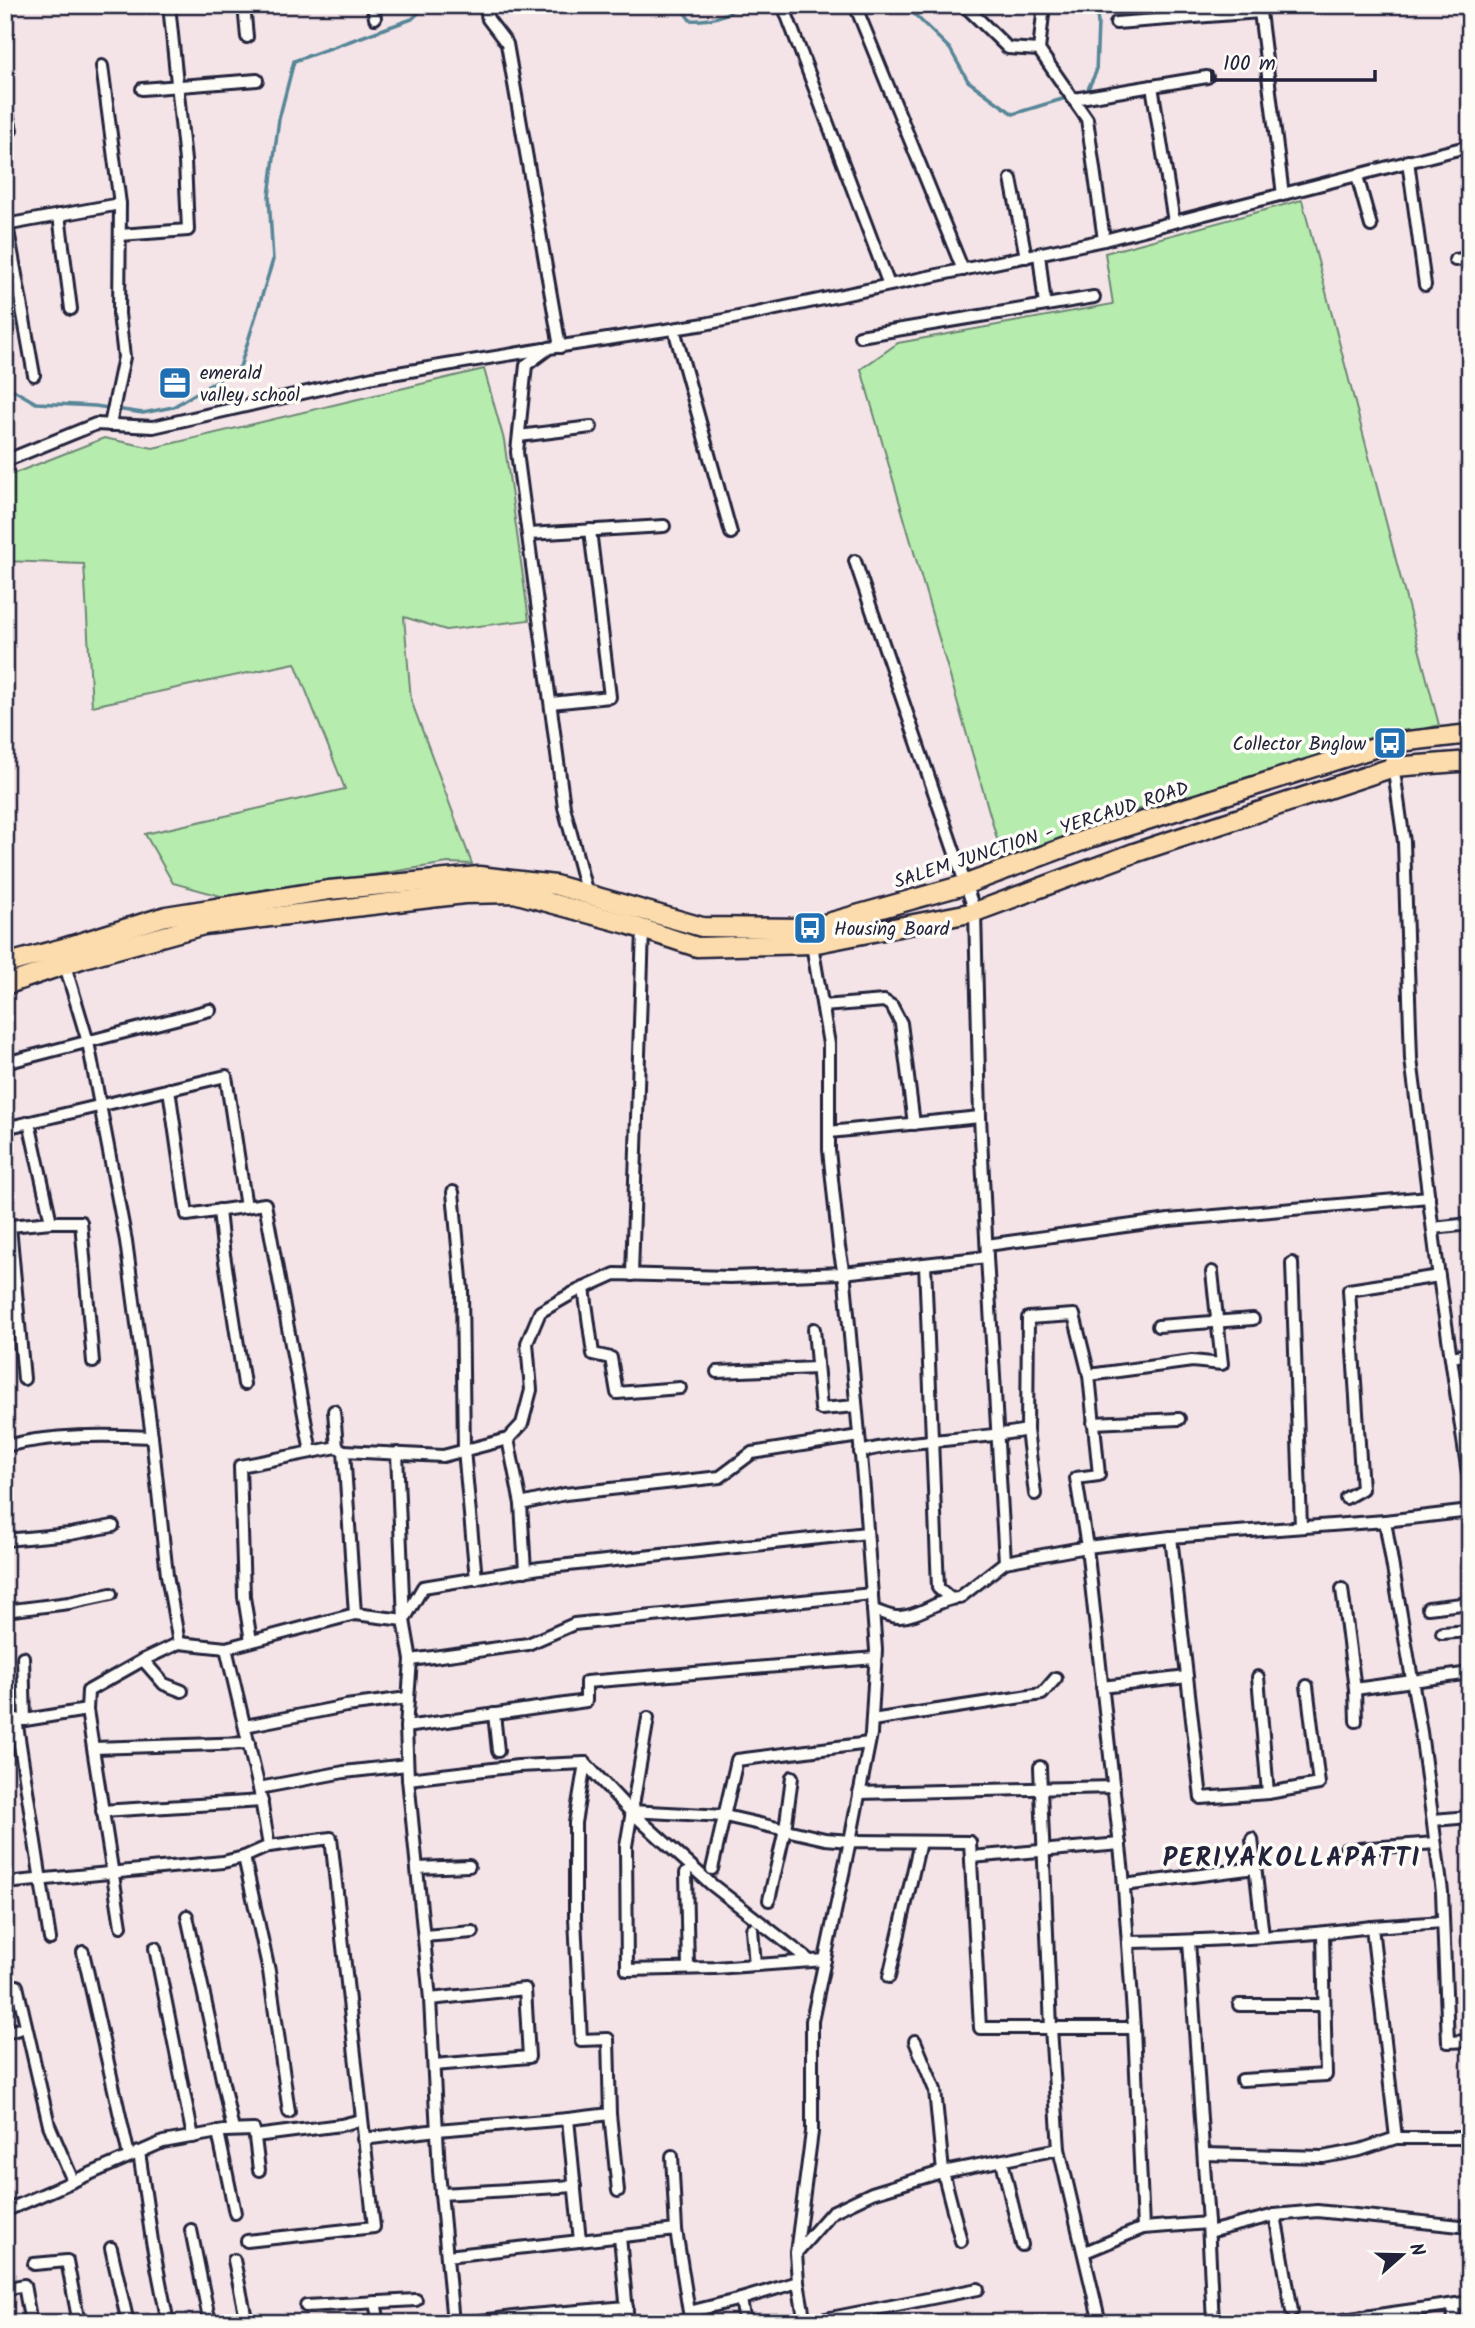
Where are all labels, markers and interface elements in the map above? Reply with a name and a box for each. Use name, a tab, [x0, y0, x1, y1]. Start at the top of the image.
scale bar	[1212, 38, 1375, 82]
text: 100 m	[1223, 48, 1276, 81]
place label: emerald valley school	[200, 359, 300, 411]
office icon: emerald valley school	[156, 364, 194, 402]
bus stop icon: Collector Bnglow	[1371, 724, 1409, 762]
place label: Collector Bnglow	[1233, 730, 1366, 760]
street label: SALEM JUNCTION - YERCAUD ROAD	[890, 774, 1193, 898]
bus stop icon: Housing Board	[791, 909, 829, 947]
place label: Housing Board	[834, 915, 950, 945]
district label: PERIYAKOLLAPATTI	[1163, 1838, 1421, 1880]
north arrow	[1366, 2220, 1436, 2290]
text: N	[1400, 2239, 1432, 2261]

